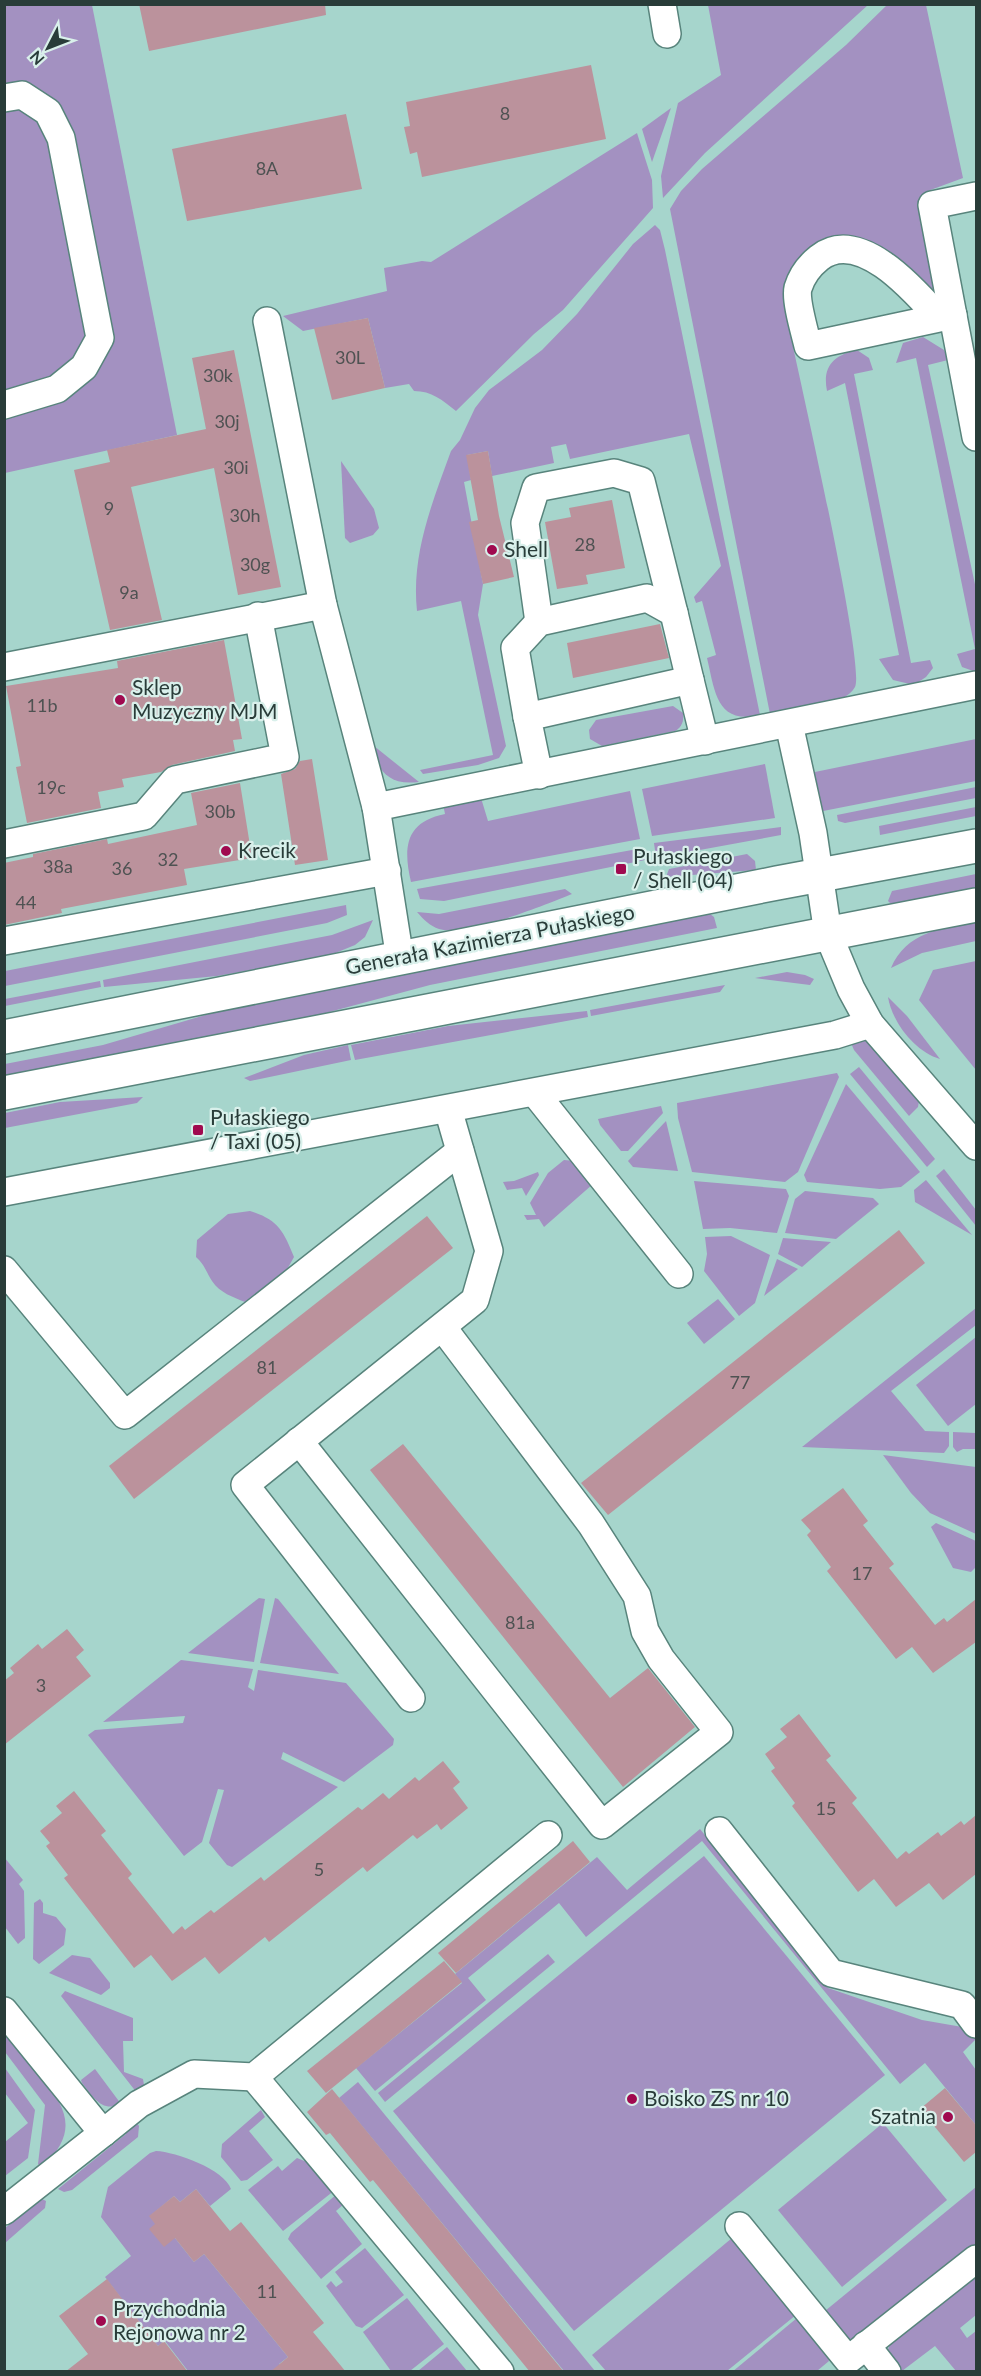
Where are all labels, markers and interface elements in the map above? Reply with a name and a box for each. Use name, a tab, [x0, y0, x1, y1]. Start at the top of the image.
north arrow	[18, 18, 78, 78]
text: N	[25, 47, 48, 69]
house number: 8	[500, 102, 510, 124]
house number: 8A	[256, 157, 279, 179]
house number: 30L	[335, 346, 365, 368]
house number: 30k	[203, 364, 234, 386]
house number: 30j	[214, 410, 240, 432]
house number: 30i	[223, 456, 249, 478]
house number: 9	[104, 497, 114, 519]
house number: 30h	[230, 504, 260, 526]
house number: 28	[575, 533, 595, 555]
place label: Shell	[504, 536, 548, 561]
marker: Shell	[485, 543, 499, 557]
house number: 30g	[240, 553, 270, 575]
house number: 9a	[119, 581, 139, 603]
place label: Sklep Muzyczny MJM	[132, 674, 278, 723]
marker: Sklep Muzyczny MJM	[113, 693, 127, 707]
house number: 11b	[27, 694, 57, 716]
house number: 19c	[36, 776, 66, 798]
house number: 30b	[205, 800, 235, 822]
place label: Krecik	[238, 837, 296, 862]
place label: Pułaskiego / Shell (04)	[633, 843, 733, 892]
marker: Krecik	[219, 844, 233, 858]
house number: 32	[158, 848, 178, 870]
house number: 38a	[43, 855, 73, 877]
house number: 36	[112, 857, 132, 879]
marker: Pułaskiego / Shell (04)	[614, 862, 628, 876]
house number: 44	[16, 891, 36, 913]
street label: Generała Kazimierza Pułaskiego	[343, 898, 637, 979]
place label: Pułaskiego / Taxi (05)	[210, 1104, 310, 1153]
marker: Pułaskiego / Taxi (05)	[191, 1123, 205, 1137]
house number: 81	[257, 1356, 277, 1378]
house number: 77	[730, 1371, 750, 1393]
house number: 17	[852, 1562, 872, 1584]
house number: 81a	[505, 1611, 535, 1633]
house number: 3	[36, 1674, 46, 1696]
house number: 15	[816, 1797, 836, 1819]
house number: 5	[314, 1858, 324, 1880]
place label: Boisko ZS nr 10	[644, 2085, 789, 2110]
marker: Boisko ZS nr 10	[625, 2092, 639, 2106]
place label: Szatnia	[870, 2103, 936, 2128]
marker: Szatnia	[941, 2110, 955, 2124]
house number: 11	[257, 2280, 277, 2302]
place label: Przychodnia Rejonowa nr 2	[113, 2295, 246, 2344]
marker: Przychodnia Rejonowa nr 2	[94, 2314, 108, 2328]

